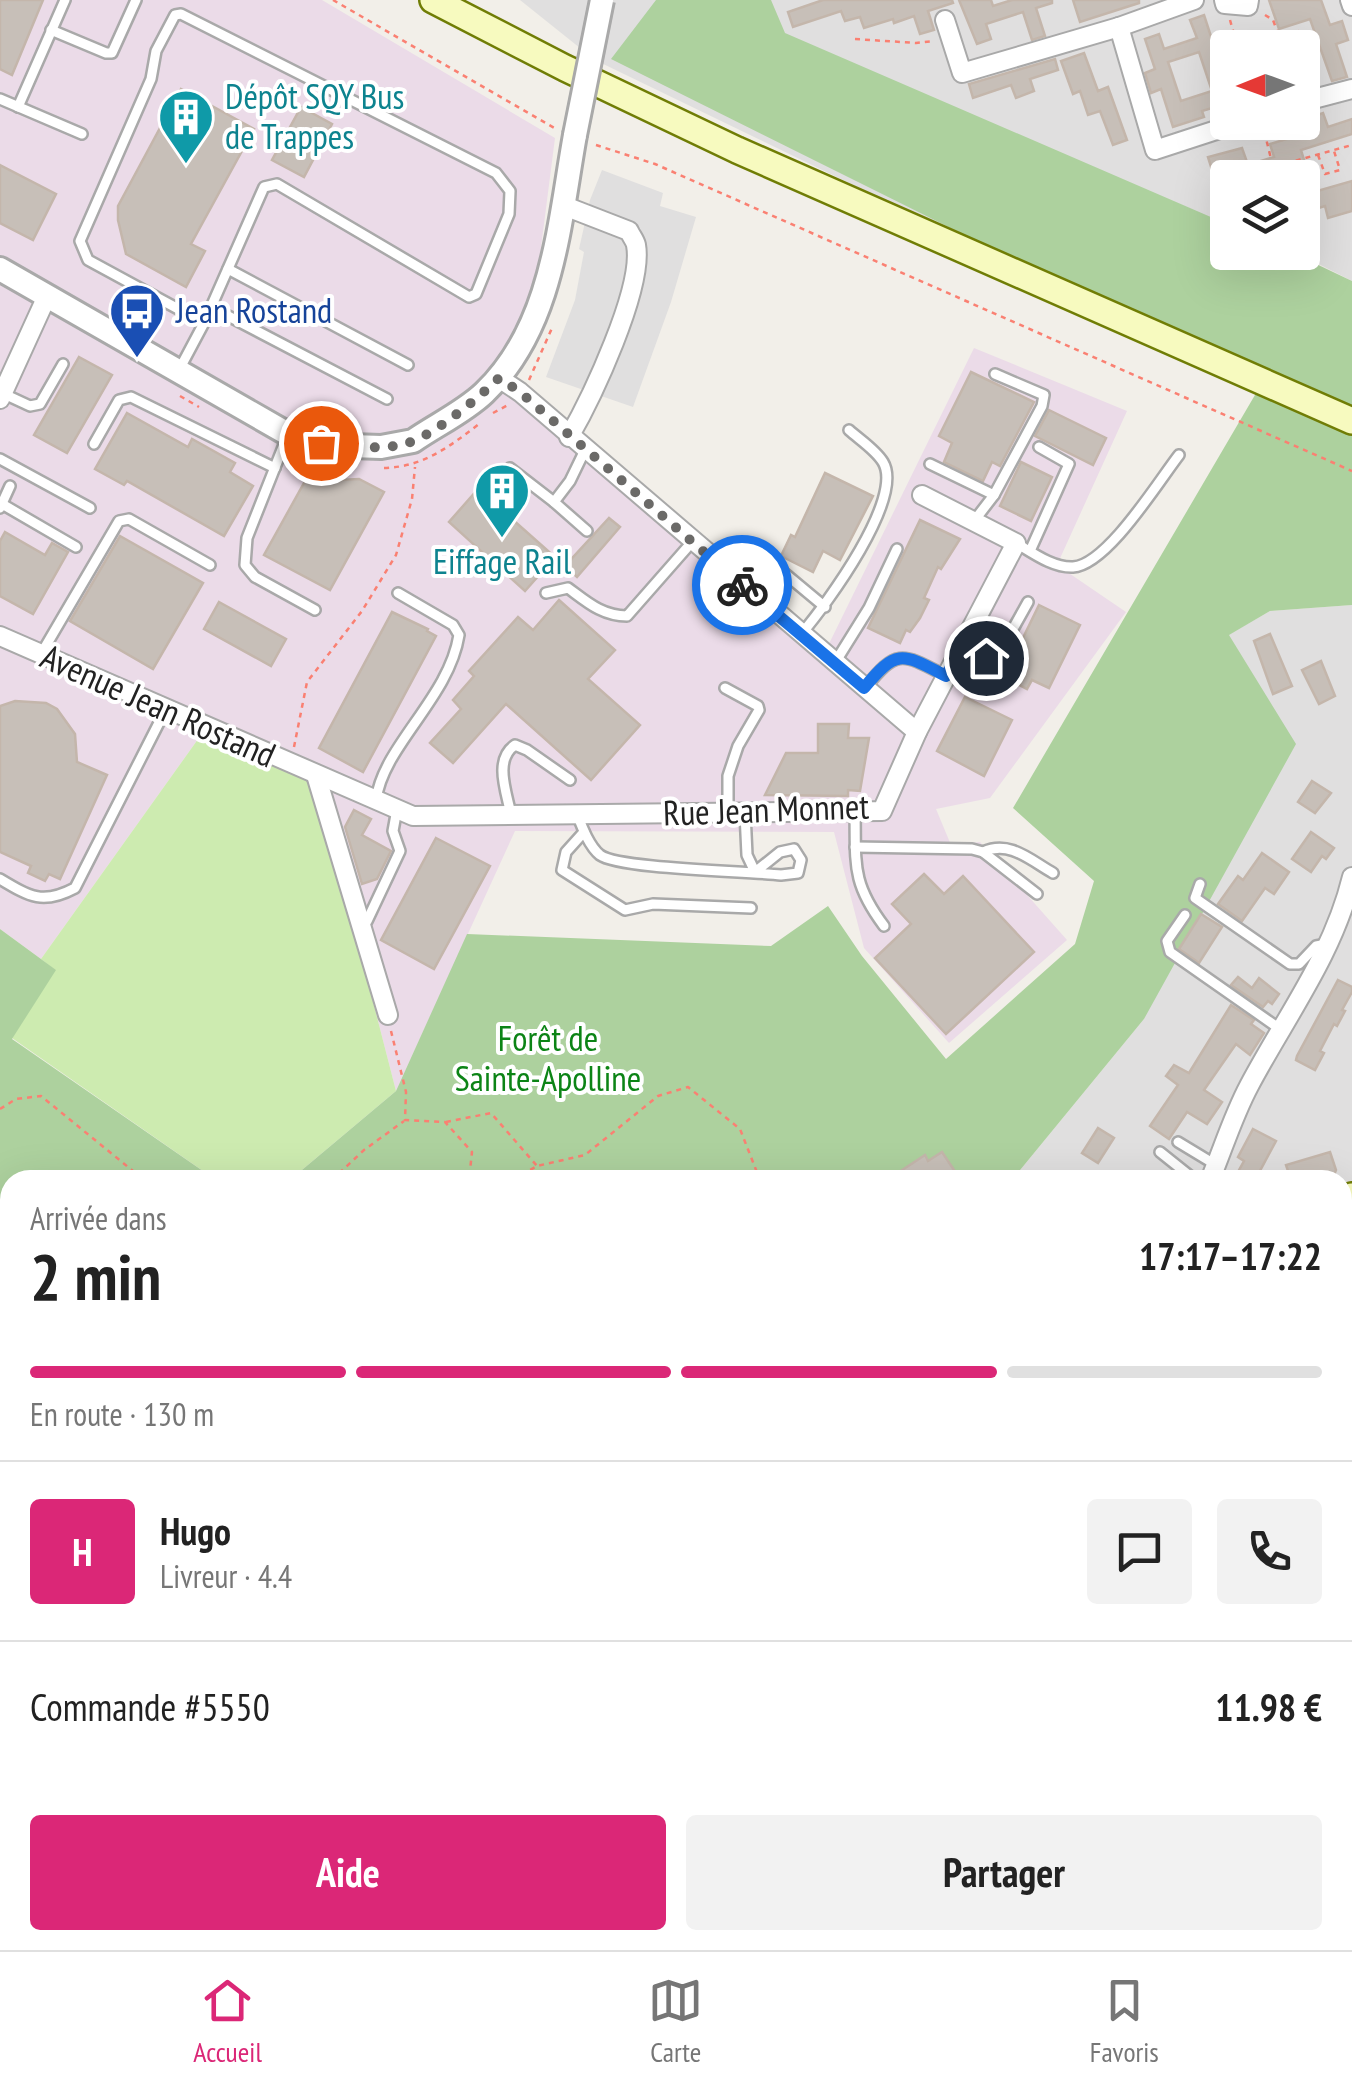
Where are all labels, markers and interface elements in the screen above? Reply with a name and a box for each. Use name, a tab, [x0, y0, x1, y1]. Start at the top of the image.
north arrow	[1210, 30, 1320, 140]
map controls	[1210, 30, 1320, 270]
place label: Dépôt SQY Bus de Trappes	[225, 73, 404, 159]
building icon: Dépôt SQY Bus de Trappes	[156, 87, 216, 166]
button: layers	[1210, 160, 1320, 270]
bus stop icon: Jean Rostand	[107, 281, 167, 360]
place label: Jean Rostand	[175, 287, 332, 333]
pin	[279, 401, 364, 486]
icon: bag	[294, 416, 349, 471]
building icon: Eiffage Rail	[472, 461, 532, 540]
courier	[692, 535, 792, 635]
place label: Eiffage Rail	[433, 538, 571, 584]
icon: bike	[715, 558, 770, 613]
pin	[944, 616, 1029, 701]
icon: home	[959, 631, 1014, 686]
street label: Avenue Jean Rostand	[34, 633, 283, 777]
street label: Rue Jean Monnet	[662, 782, 870, 836]
park label: Forêt de Sainte-Apolline	[455, 1015, 641, 1101]
text: Arrivée dans	[30, 1197, 167, 1239]
text: 17:17–17:22	[1139, 1231, 1322, 1280]
text: 2 min	[30, 1234, 161, 1318]
text: En route · 130 m	[30, 1393, 214, 1435]
button: chat	[1087, 1499, 1192, 1604]
button: phone	[1217, 1499, 1322, 1604]
text: Hugo	[160, 1506, 231, 1555]
text: H	[72, 1527, 93, 1576]
text: Livreur · 4.4	[160, 1555, 292, 1597]
text: Commande #5550	[30, 1682, 270, 1731]
text: 11.98 €	[1215, 1682, 1322, 1731]
button: Aide	[30, 1815, 666, 1930]
button: Partager	[686, 1815, 1322, 1930]
tab: Accueil	[193, 1973, 262, 2070]
tab: Carte	[648, 1973, 703, 2070]
tab: Favoris	[1090, 1973, 1159, 2070]

